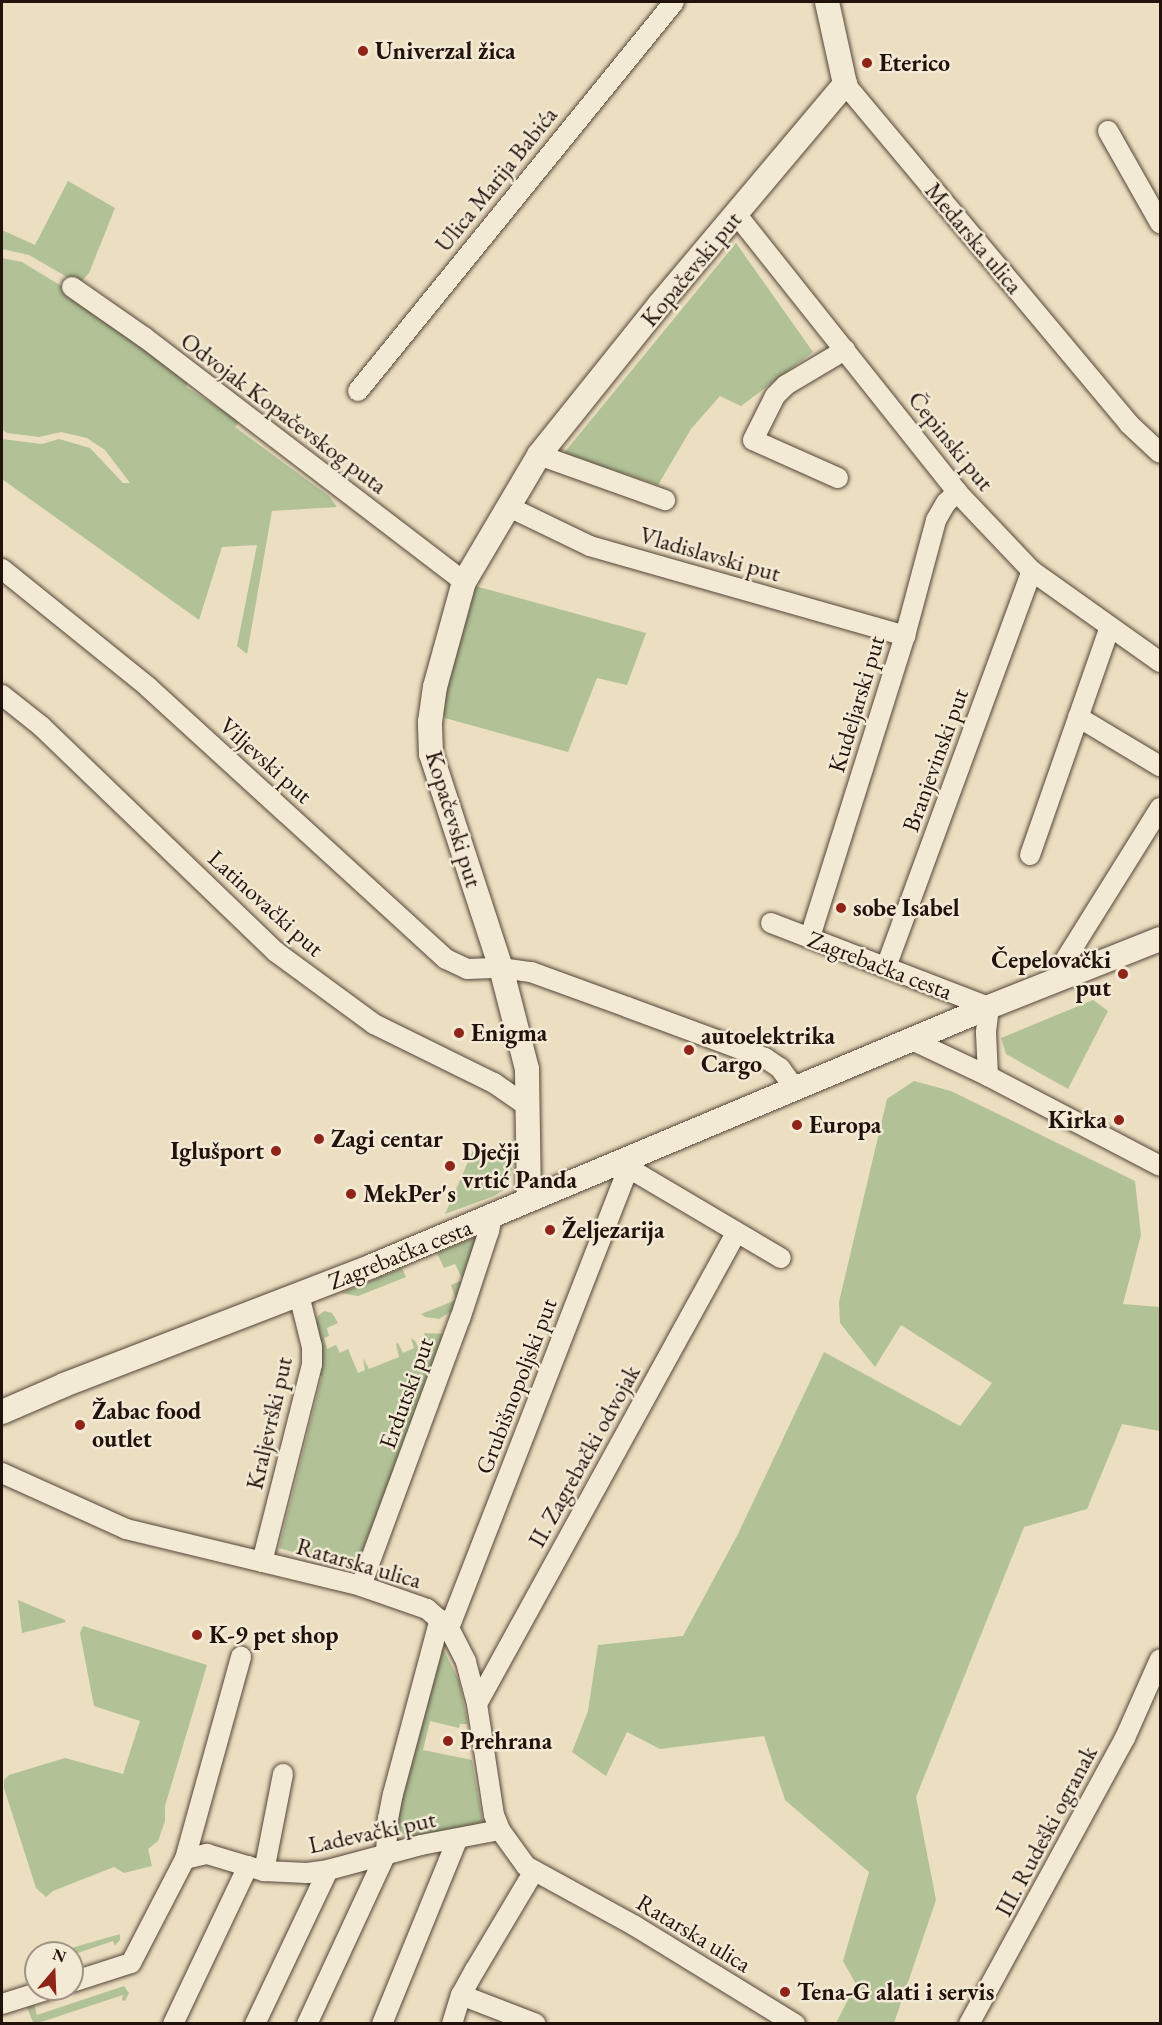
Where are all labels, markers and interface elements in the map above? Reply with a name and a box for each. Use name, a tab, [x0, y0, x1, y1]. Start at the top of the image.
place label: Univerzal žica	[375, 37, 515, 65]
marker: Univerzal žica	[356, 44, 370, 58]
place label: Eterico	[879, 49, 950, 77]
marker: Eterico	[860, 56, 874, 70]
street label: Ulica Marija Babića	[429, 101, 563, 257]
street label: Medarska ulica	[919, 176, 1029, 300]
street label: Kopačevski put	[635, 206, 747, 332]
street label: Odvojak Kopačevskog puta	[175, 326, 393, 500]
street label: Čepinski put	[902, 385, 1000, 497]
street label: Vladislavski put	[636, 520, 784, 588]
street label: Kudeljarski put	[822, 632, 890, 776]
street label: Branjevinski put	[896, 684, 974, 836]
street label: Viljevski put	[214, 711, 318, 809]
street label: Kopačevski put	[420, 747, 488, 891]
street label: Latinovački put	[202, 844, 330, 962]
place label: sobe Isabel	[853, 894, 960, 922]
marker: sobe Isabel	[834, 901, 848, 915]
street label: Zagrebačka cesta	[804, 924, 956, 1006]
place label: Čepelovački put	[991, 946, 1111, 1002]
marker: Čepelovački put	[1116, 967, 1130, 981]
place label: Enigma	[471, 1019, 547, 1047]
place label: autoelektrika Cargo	[701, 1022, 835, 1078]
marker: Enigma	[452, 1026, 466, 1040]
marker: autoelektrika Cargo	[682, 1043, 696, 1057]
place label: Kirka	[1048, 1106, 1107, 1134]
place label: Europa	[809, 1111, 881, 1139]
marker: Kirka	[1112, 1113, 1126, 1127]
marker: Europa	[790, 1118, 804, 1132]
place label: Zagi centar	[331, 1125, 443, 1153]
marker: Zagi centar	[312, 1132, 326, 1146]
place label: Iglušport	[171, 1137, 264, 1165]
place label: Dječji vrtić Panda	[462, 1138, 577, 1194]
marker: Iglušport	[269, 1144, 283, 1158]
marker: Dječji vrtić Panda	[443, 1159, 457, 1173]
place label: MekPer's	[363, 1180, 456, 1208]
marker: MekPer's	[344, 1187, 358, 1201]
street label: Zagrebačka cesta	[324, 1212, 476, 1296]
place label: Željezarija	[562, 1216, 664, 1244]
marker: Željezarija	[543, 1223, 557, 1237]
street label: Grubišnopoljski put	[469, 1294, 563, 1478]
street label: Erdutski put	[373, 1333, 439, 1453]
street label: Kraljevrški put	[240, 1354, 298, 1492]
street label: II. Zagrebački odvojak	[522, 1360, 646, 1552]
place label: Žabac food outlet	[92, 1397, 201, 1453]
marker: Žabac food outlet	[73, 1418, 87, 1432]
street label: Ratarska ulica	[293, 1531, 425, 1595]
place label: K-9 pet shop	[209, 1621, 339, 1649]
marker: K-9 pet shop	[190, 1628, 204, 1642]
place label: Prehrana	[460, 1727, 552, 1755]
marker: Prehrana	[441, 1734, 455, 1748]
street label: III. Rudeški ogranak	[989, 1741, 1103, 1921]
street label: Ladevački put	[306, 1804, 438, 1860]
street label: Ratarska ulica	[632, 1888, 756, 1978]
north arrow	[24, 1941, 84, 2001]
text: N	[50, 1943, 69, 1967]
place label: Tena-G alati i servis	[797, 1978, 994, 2006]
marker: Tena-G alati i servis	[778, 1985, 792, 1999]

